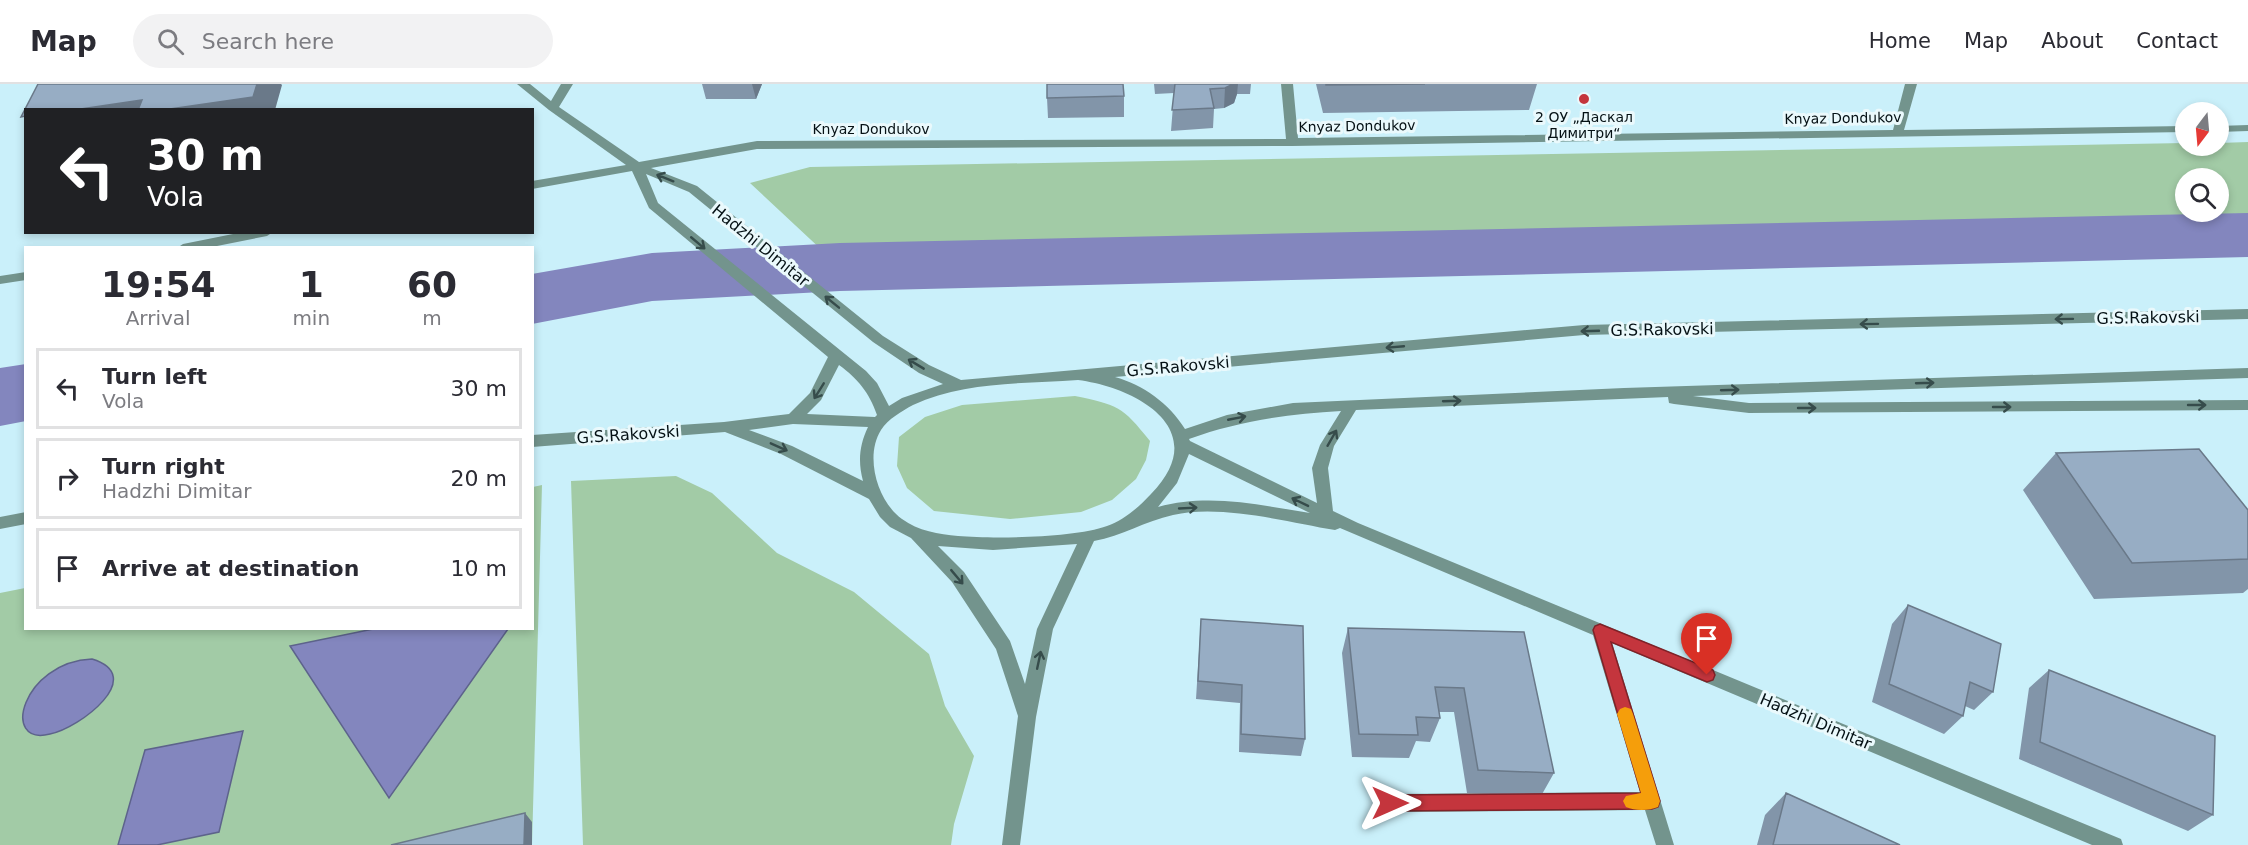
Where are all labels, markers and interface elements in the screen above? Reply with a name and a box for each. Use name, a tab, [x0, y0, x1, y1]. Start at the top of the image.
search box	[133, 14, 553, 68]
text: Map	[30, 25, 97, 58]
icon: search	[154, 25, 187, 58]
text: Search here	[202, 29, 334, 54]
text: Home	[1869, 29, 1931, 53]
text: Map	[1964, 29, 2008, 53]
text: About	[2041, 29, 2103, 53]
text: Contact	[2136, 29, 2218, 53]
marker: 2 ОУ „Даскал Димитри“	[1577, 92, 1591, 106]
north arrow	[2175, 102, 2229, 156]
map controls	[2175, 102, 2229, 222]
place label: 2 ОУ „Даскал Димитри“	[1535, 109, 1633, 141]
street label: Knyaz Dondukov	[1784, 109, 1902, 127]
street label: Knyaz Dondukov	[1298, 117, 1416, 135]
street label: Knyaz Dondukov	[812, 121, 930, 137]
text: 30 m	[147, 131, 264, 180]
icon: left	[48, 132, 126, 210]
button: search	[2175, 168, 2229, 222]
one-way arrow	[656, 172, 674, 183]
text: Vola	[147, 181, 204, 212]
street label: Hadzhi Dimitar	[708, 200, 813, 291]
one-way arrow	[690, 236, 706, 249]
text: 19:54	[101, 264, 215, 305]
text: 1	[299, 264, 324, 305]
text: 60	[407, 264, 457, 305]
one-way arrow	[824, 296, 840, 309]
text: Arrival	[126, 306, 191, 330]
text: min	[292, 306, 330, 330]
text: m	[422, 306, 442, 330]
street label: G.S.Rakovski	[2096, 307, 2200, 328]
one-way arrow	[2054, 313, 2074, 325]
one-way arrow	[1859, 318, 1879, 329]
street label: G.S.Rakovski	[1610, 319, 1714, 340]
one-way arrow	[1580, 325, 1600, 336]
one-way arrow	[1386, 342, 1406, 353]
street label: G.S.Rakovski	[1126, 353, 1230, 380]
one-way arrow	[908, 357, 925, 369]
text: Turn left	[102, 364, 207, 389]
icon: left	[51, 372, 84, 405]
text: 30 m	[451, 376, 507, 401]
one-way arrow	[1915, 378, 1935, 389]
one-way arrow	[812, 382, 825, 399]
one-way arrow	[1720, 384, 1740, 395]
text: Vola	[102, 389, 144, 413]
one-way arrow	[1441, 395, 1461, 406]
one-way arrow	[2187, 399, 2207, 411]
one-way arrow	[1992, 401, 2012, 412]
one-way arrow	[1797, 402, 1817, 414]
one-way arrow	[1226, 412, 1246, 423]
street label: G.S.Rakovski	[576, 421, 680, 448]
one-way arrow	[1326, 430, 1338, 447]
one-way arrow	[770, 441, 788, 453]
text: Turn right	[102, 454, 225, 479]
icon: right	[51, 462, 84, 495]
text: 20 m	[451, 466, 507, 491]
text: Hadzhi Dimitar	[102, 479, 251, 503]
one-way arrow	[1291, 495, 1309, 507]
one-way arrow	[1177, 502, 1197, 514]
icon: arrive	[51, 552, 84, 585]
text: Arrive at destination	[102, 556, 359, 581]
text: 10 m	[451, 556, 507, 581]
one-way arrow	[950, 569, 964, 584]
pin	[1681, 613, 1732, 675]
icon: arrive	[1690, 622, 1723, 655]
one-way arrow	[1034, 650, 1045, 670]
street label: Hadzhi Dimitar	[1757, 689, 1875, 754]
position arrow	[1358, 771, 1422, 835]

